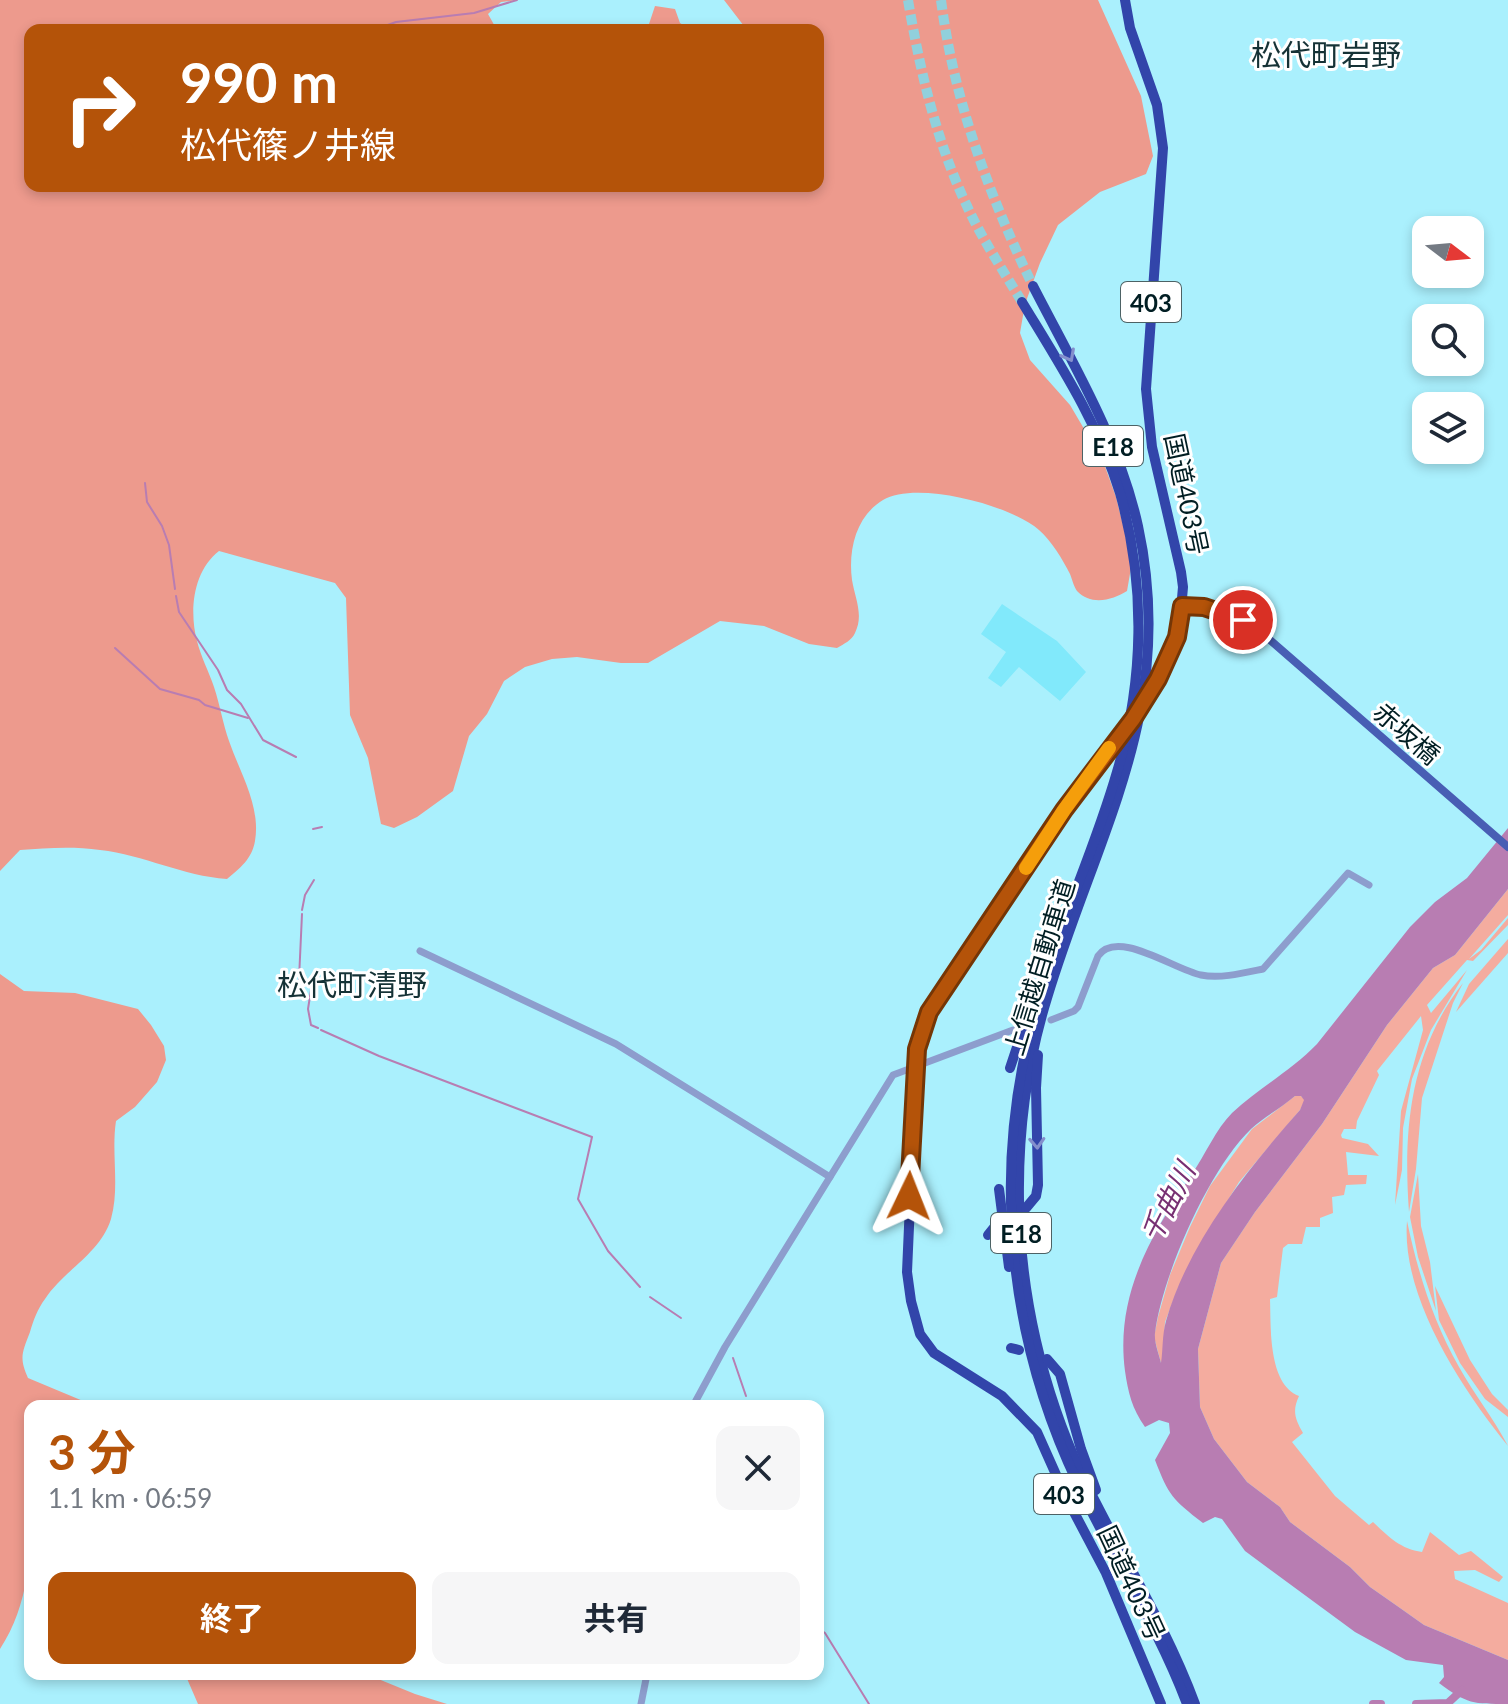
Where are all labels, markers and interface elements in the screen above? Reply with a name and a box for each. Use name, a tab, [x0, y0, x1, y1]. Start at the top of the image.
district label: 松代町岩野	[1251, 36, 1401, 72]
text: 990 m	[180, 48, 338, 115]
icon: right	[48, 56, 152, 160]
text: 松代篠ノ井線	[180, 122, 396, 166]
north arrow	[1412, 216, 1484, 288]
map controls	[1412, 216, 1484, 464]
road number: 403	[1121, 282, 1181, 322]
button: search	[1412, 304, 1484, 376]
one-way arrow	[1059, 347, 1074, 362]
button: layers	[1412, 392, 1484, 464]
road number: E18	[1083, 426, 1143, 466]
street label: 国道403号	[1159, 430, 1215, 558]
pin	[1209, 586, 1277, 654]
icon: arrive	[1221, 598, 1265, 642]
street label: 赤坂橋	[1367, 695, 1447, 771]
street label: 上信越自動車道	[997, 875, 1081, 1059]
district label: 松代町清野	[277, 966, 427, 1002]
one-way arrow	[1029, 1137, 1046, 1150]
position arrow	[867, 1154, 951, 1238]
water label: 千曲川	[1133, 1154, 1203, 1247]
road number: E18	[991, 1213, 1051, 1253]
text: 3 分	[48, 1423, 136, 1480]
button: close	[716, 1426, 800, 1510]
road number: 403	[1034, 1474, 1094, 1514]
text: 1.1 km · 06:59	[48, 1482, 212, 1514]
street label: 国道403号	[1091, 1520, 1173, 1646]
button: 終了	[48, 1572, 416, 1664]
button: 共有	[432, 1572, 800, 1664]

